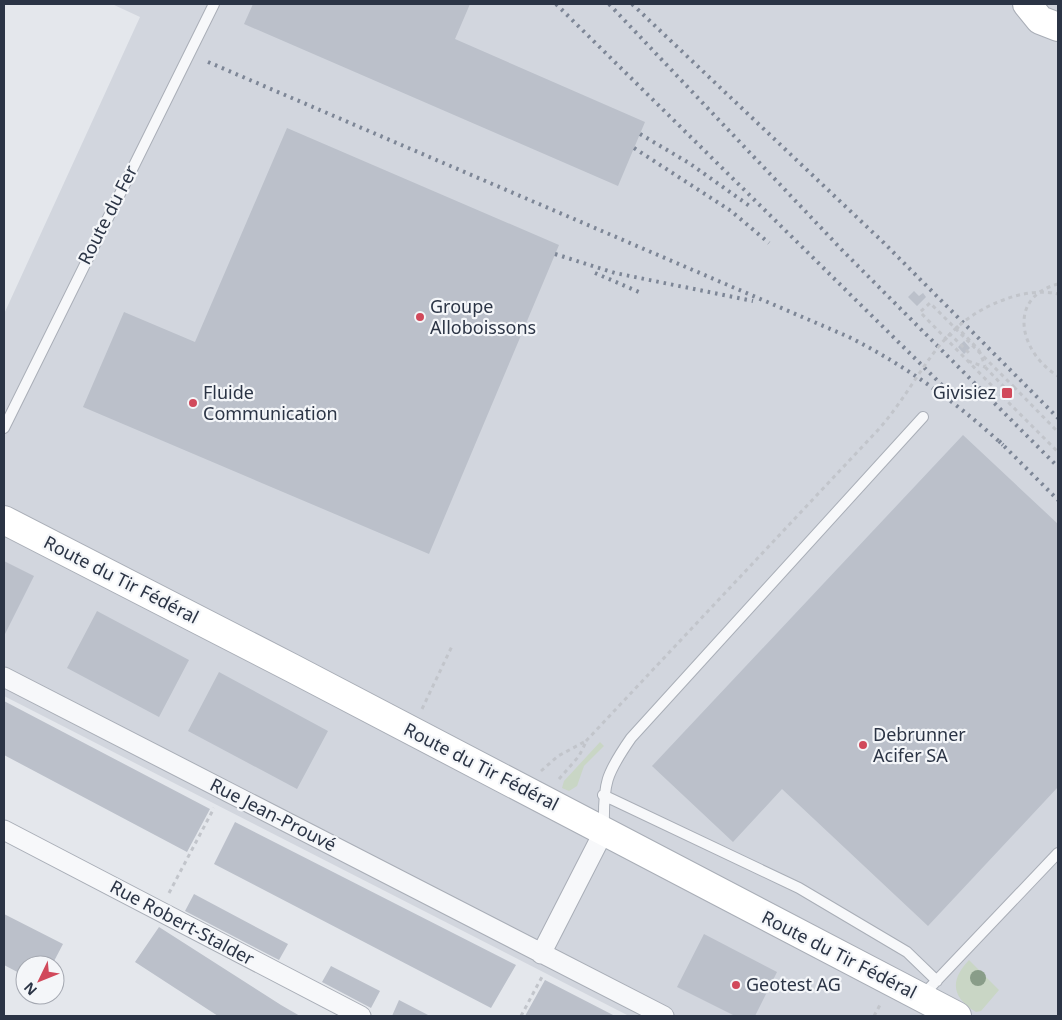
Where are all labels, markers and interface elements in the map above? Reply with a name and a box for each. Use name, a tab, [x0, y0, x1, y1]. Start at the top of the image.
street label: Route du Fer	[72, 160, 143, 268]
place label: Groupe Alloboissons	[430, 294, 536, 339]
marker: Groupe Alloboissons	[414, 311, 426, 323]
place label: Fluide Communication	[203, 380, 338, 425]
place label: Givisiez	[933, 380, 996, 404]
marker: Givisiez	[1000, 386, 1014, 400]
marker: Fluide Communication	[187, 397, 199, 409]
street label: Route du Tir Fédéral	[40, 530, 203, 629]
street label: Route du Tir Fédéral	[400, 717, 563, 816]
place label: Debrunner Acifer SA	[873, 722, 966, 767]
marker: Debrunner Acifer SA	[857, 739, 869, 751]
street label: Rue Jean-Prouvé	[206, 772, 341, 856]
street label: Rue Robert-Stalder	[106, 874, 259, 971]
street label: Route du Tir Fédéral	[758, 905, 921, 1004]
north arrow	[15, 955, 65, 1005]
place label: Geotest AG	[746, 972, 841, 996]
text: N	[19, 979, 41, 1000]
marker: Geotest AG	[730, 979, 742, 991]

